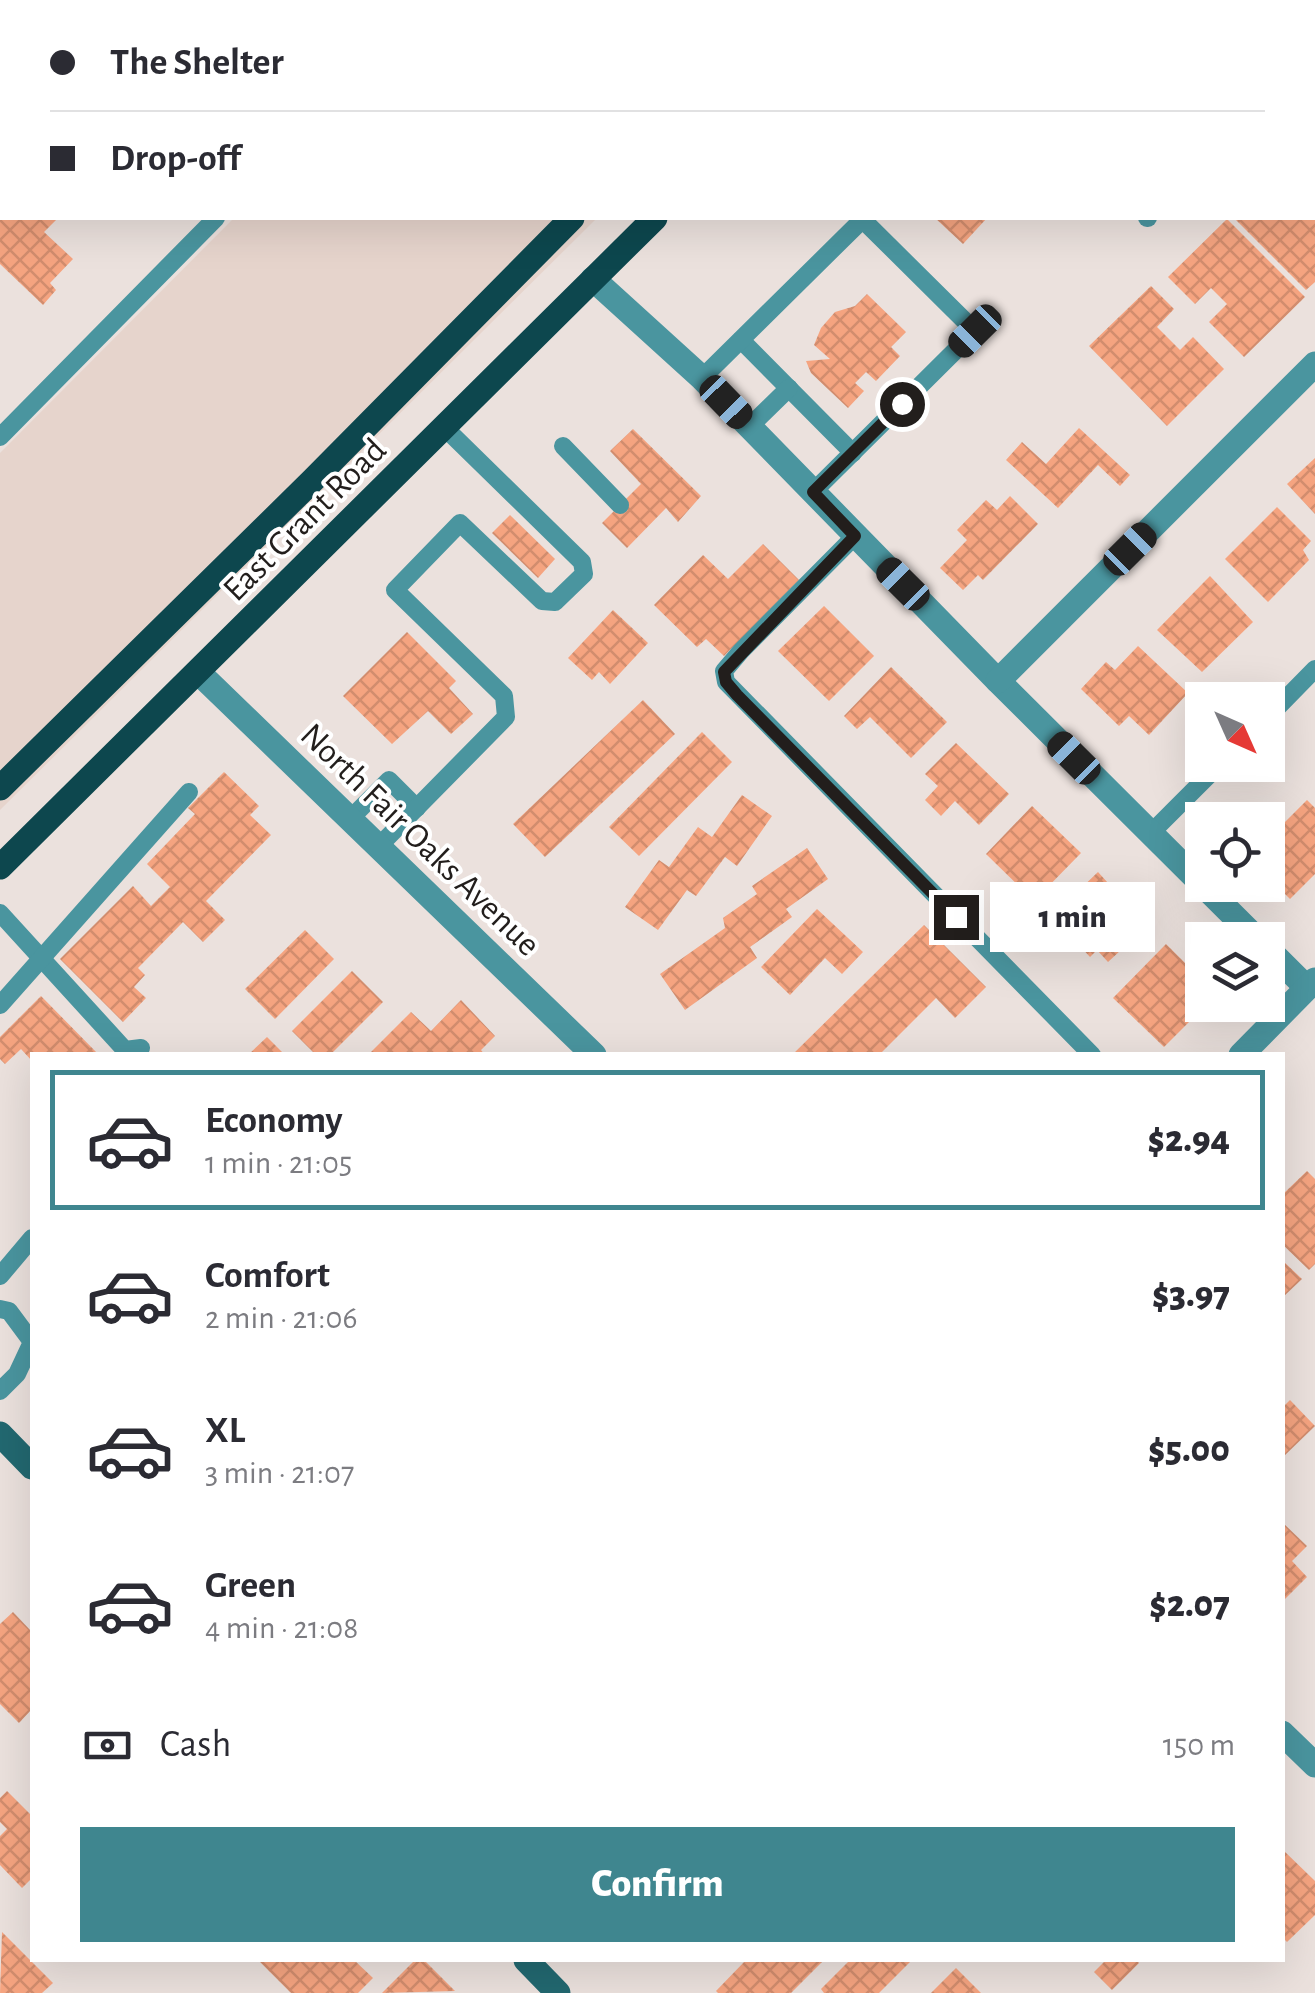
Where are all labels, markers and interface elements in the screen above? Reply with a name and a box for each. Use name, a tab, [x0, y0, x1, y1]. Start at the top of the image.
text: The Shelter	[110, 44, 284, 82]
text: Drop-off	[110, 140, 241, 178]
car	[943, 299, 1007, 363]
car	[694, 370, 758, 434]
route start	[880, 382, 925, 427]
street label: East Grant Road	[217, 432, 393, 608]
car	[1098, 517, 1162, 581]
car	[871, 552, 935, 616]
north arrow	[1185, 682, 1285, 782]
map controls	[1185, 682, 1285, 1022]
street label: North Fair Oaks Avenue	[294, 717, 546, 963]
car	[1042, 726, 1106, 790]
button: locate	[1185, 802, 1285, 902]
callout: 1 min	[991, 882, 1156, 952]
route end	[934, 895, 979, 940]
text: 1 min	[1038, 901, 1107, 933]
button: layers	[1185, 922, 1285, 1022]
icon: car	[85, 1095, 175, 1185]
text: Economy	[205, 1102, 343, 1140]
text: $2.94	[1148, 1121, 1230, 1159]
text: 1 min · 21:05	[205, 1147, 352, 1179]
icon: car	[85, 1250, 175, 1340]
text: Comfort	[205, 1257, 330, 1295]
text: $3.97	[1152, 1276, 1230, 1314]
text: 2 min · 21:06	[205, 1302, 357, 1334]
icon: car	[85, 1405, 175, 1495]
text: XL	[205, 1412, 245, 1450]
text: $5.00	[1148, 1431, 1230, 1469]
text: 3 min · 21:07	[205, 1457, 354, 1489]
icon: car	[85, 1560, 175, 1650]
text: Green	[205, 1567, 296, 1605]
text: $2.07	[1149, 1586, 1230, 1624]
text: 4 min · 21:08	[205, 1612, 358, 1644]
icon: cash	[80, 1718, 135, 1773]
text: Cash	[160, 1726, 231, 1764]
text: 150 m	[1163, 1729, 1235, 1761]
button: Confirm	[80, 1827, 1235, 1942]

